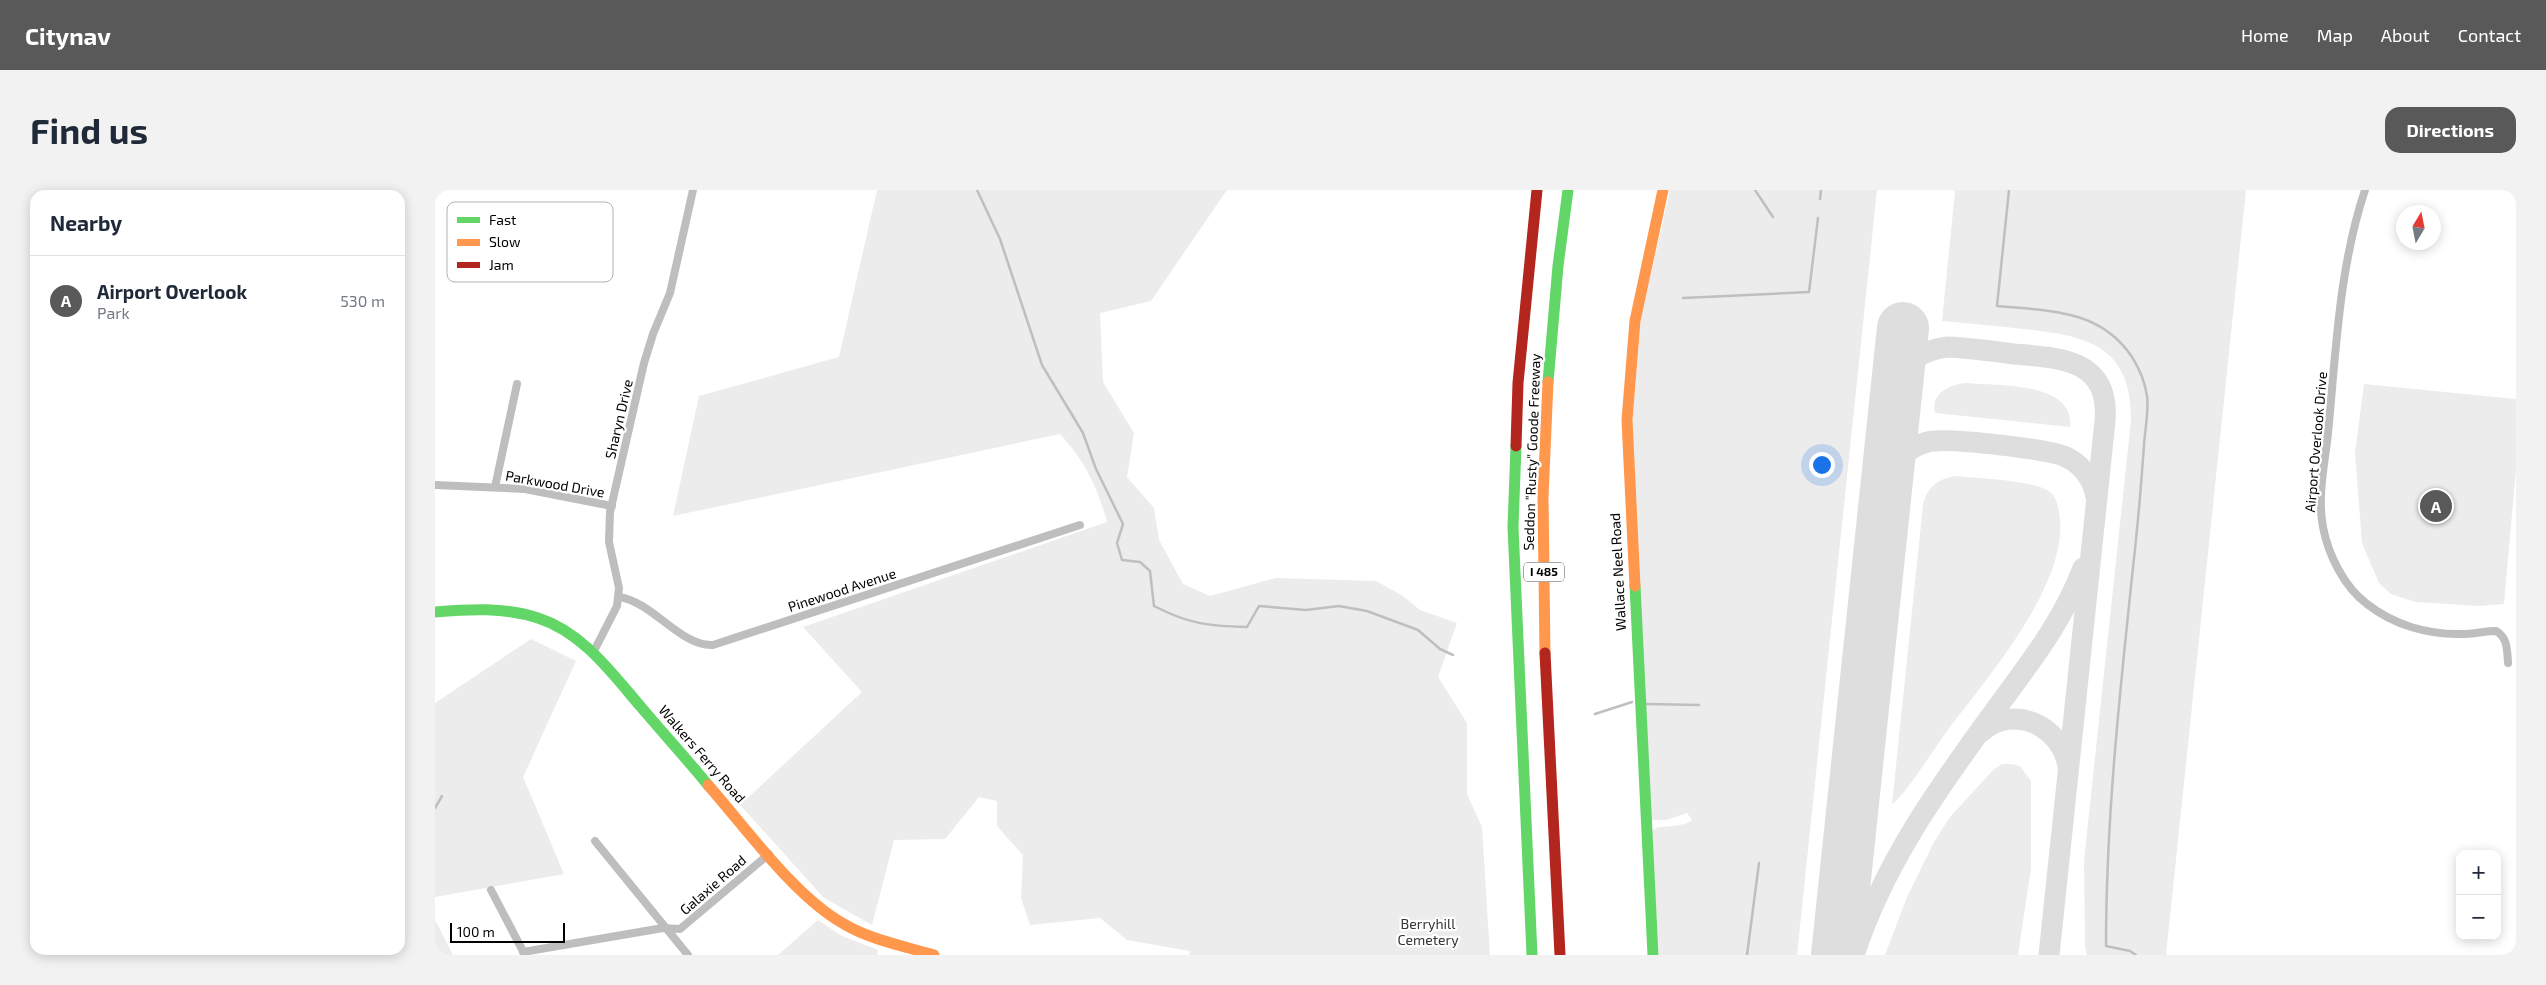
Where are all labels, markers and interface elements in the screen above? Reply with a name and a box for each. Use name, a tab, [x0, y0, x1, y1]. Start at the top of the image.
text: Citynav	[25, 21, 111, 50]
text: Home	[2241, 24, 2289, 46]
text: Map	[2317, 24, 2353, 46]
text: About	[2381, 24, 2430, 46]
text: Contact	[2458, 24, 2521, 46]
button: Directions	[2385, 107, 2516, 153]
text: Find us	[30, 109, 148, 151]
legend	[447, 202, 613, 282]
north arrow	[2396, 205, 2441, 250]
text: Nearby	[50, 210, 122, 235]
text: Fast	[489, 211, 516, 228]
text: Slow	[489, 233, 521, 250]
text: Jam	[489, 256, 514, 273]
text: Airport Overlook	[97, 280, 247, 303]
text: A	[61, 291, 71, 310]
text: 530 m	[340, 291, 385, 310]
text: Park	[97, 303, 130, 322]
street label: Seddon "Rusty" Goode Freeway	[1520, 352, 1543, 551]
street label: Airport Overlook Drive	[2301, 371, 2330, 513]
street label: Sharyn Drive	[601, 377, 636, 460]
your location	[1809, 452, 1835, 478]
street label: Parkwood Drive	[504, 466, 606, 501]
pin: A	[2420, 487, 2452, 525]
street label: Wallace Neel Road	[1606, 513, 1629, 632]
road number: I 485	[1524, 562, 1564, 582]
street label: Pinewood Avenue	[786, 564, 898, 615]
street label: Walkers Ferry Road	[655, 701, 749, 806]
map controls	[2456, 850, 2501, 940]
button: +	[2456, 850, 2501, 895]
street label: Galaxie Road	[676, 851, 749, 918]
button: −	[2456, 895, 2501, 940]
park label: Berryhill Cemetery	[1397, 915, 1459, 948]
scale bar	[450, 920, 565, 943]
text: 100 m	[457, 923, 495, 940]

